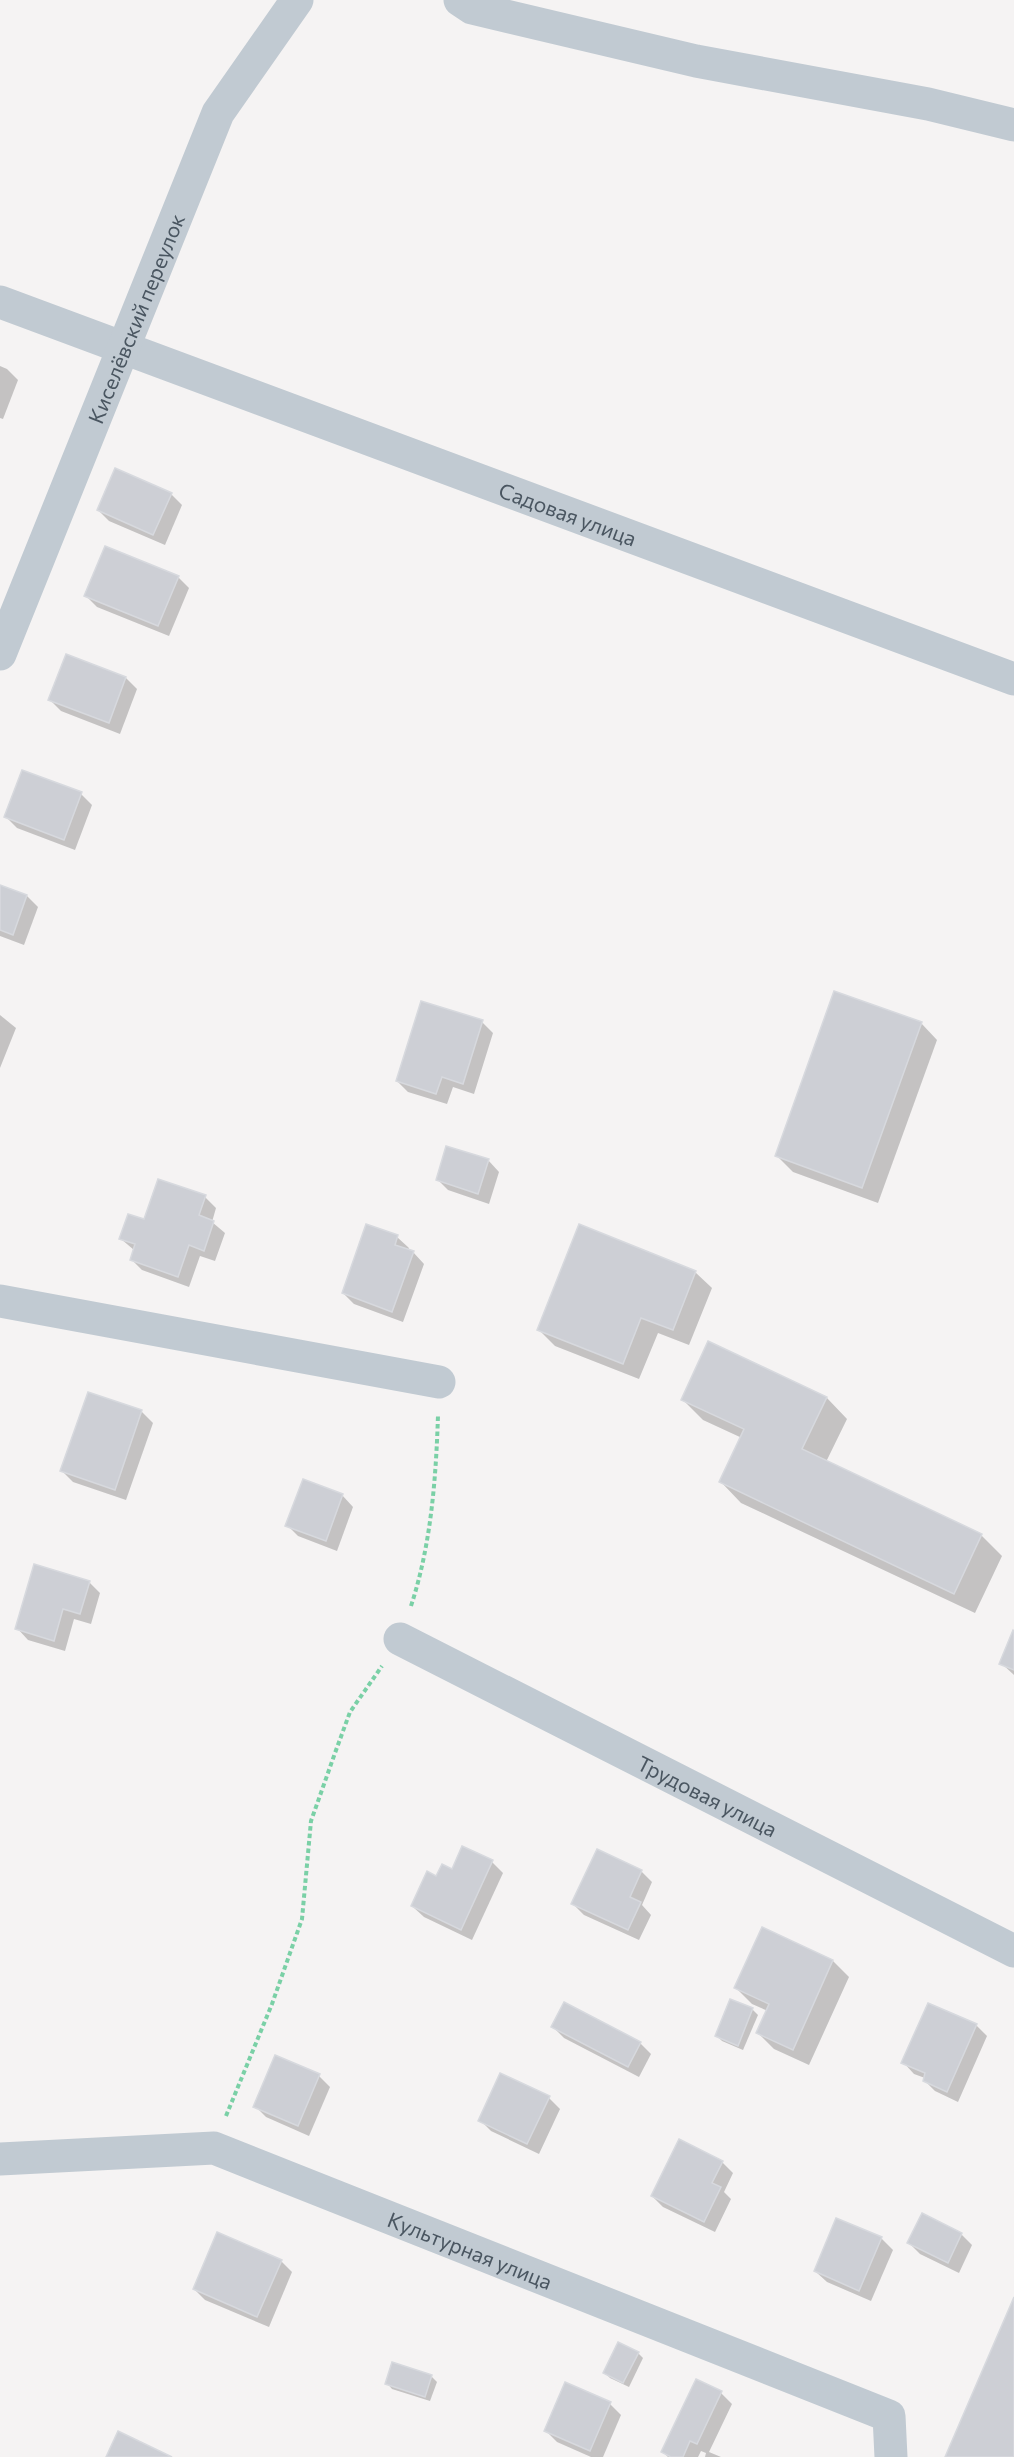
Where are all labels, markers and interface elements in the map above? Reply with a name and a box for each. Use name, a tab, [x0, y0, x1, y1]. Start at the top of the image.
street label: Киселёвский переулок	[82, 210, 189, 427]
street label: Садовая улица	[496, 476, 640, 550]
street label: Трудовая улица	[634, 1749, 782, 1841]
street label: Культурная улица	[384, 2206, 556, 2294]

